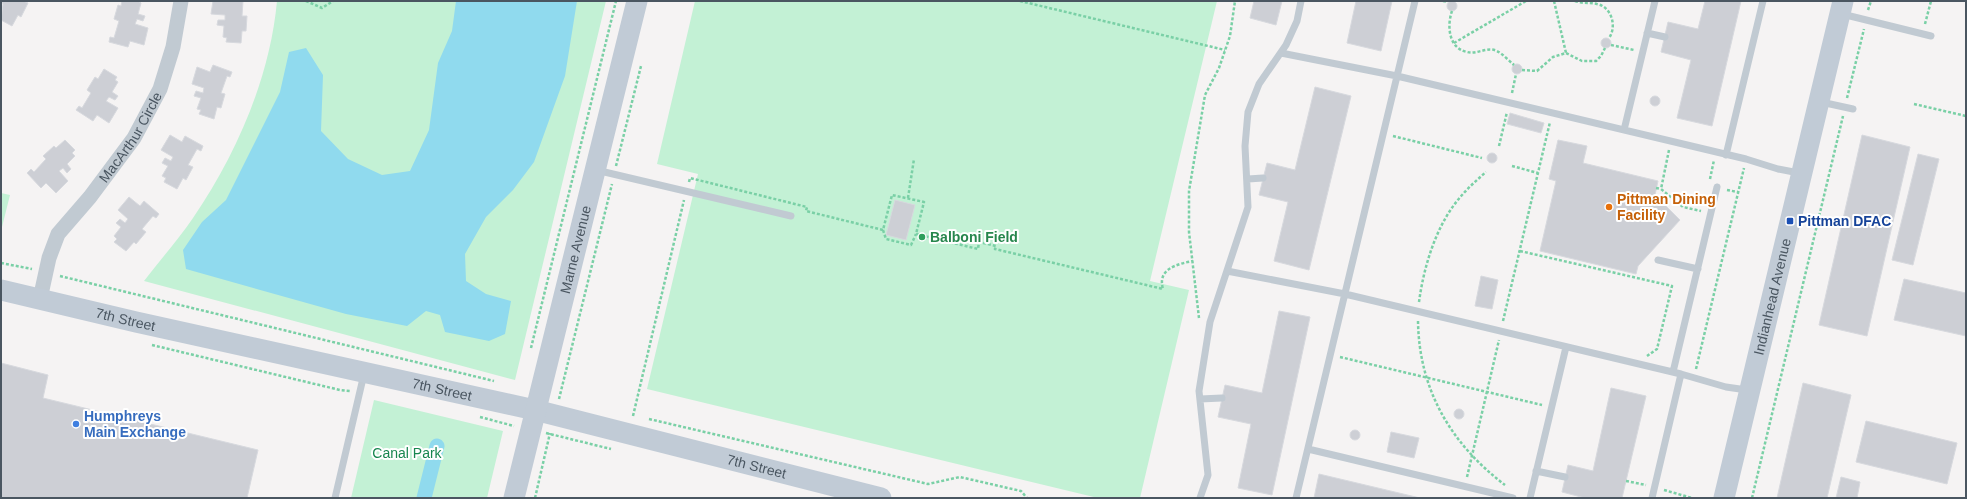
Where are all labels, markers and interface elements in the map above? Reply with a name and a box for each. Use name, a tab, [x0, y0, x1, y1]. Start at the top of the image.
street label: MacArthur Circle	[96, 89, 165, 186]
place label: Pittman Dining Facility	[1617, 191, 1716, 223]
marker: Pittman Dining Facility	[1604, 202, 1614, 212]
street label: Marne Avenue	[557, 204, 594, 295]
place label: Pittman DFAC	[1798, 213, 1891, 229]
marker: Pittman DFAC	[1785, 216, 1795, 226]
place label: Balboni Field	[930, 229, 1018, 245]
marker: Balboni Field	[917, 232, 927, 242]
street label: Indianhead Avenue	[1750, 236, 1794, 357]
street label: 7th Street	[94, 305, 157, 334]
street label: 7th Street	[411, 375, 473, 404]
place label: Humphreys Main Exchange	[84, 408, 186, 440]
marker: Humphreys Main Exchange	[71, 419, 81, 429]
park label: Canal Park	[372, 445, 443, 461]
street label: 7th Street	[725, 451, 788, 482]

